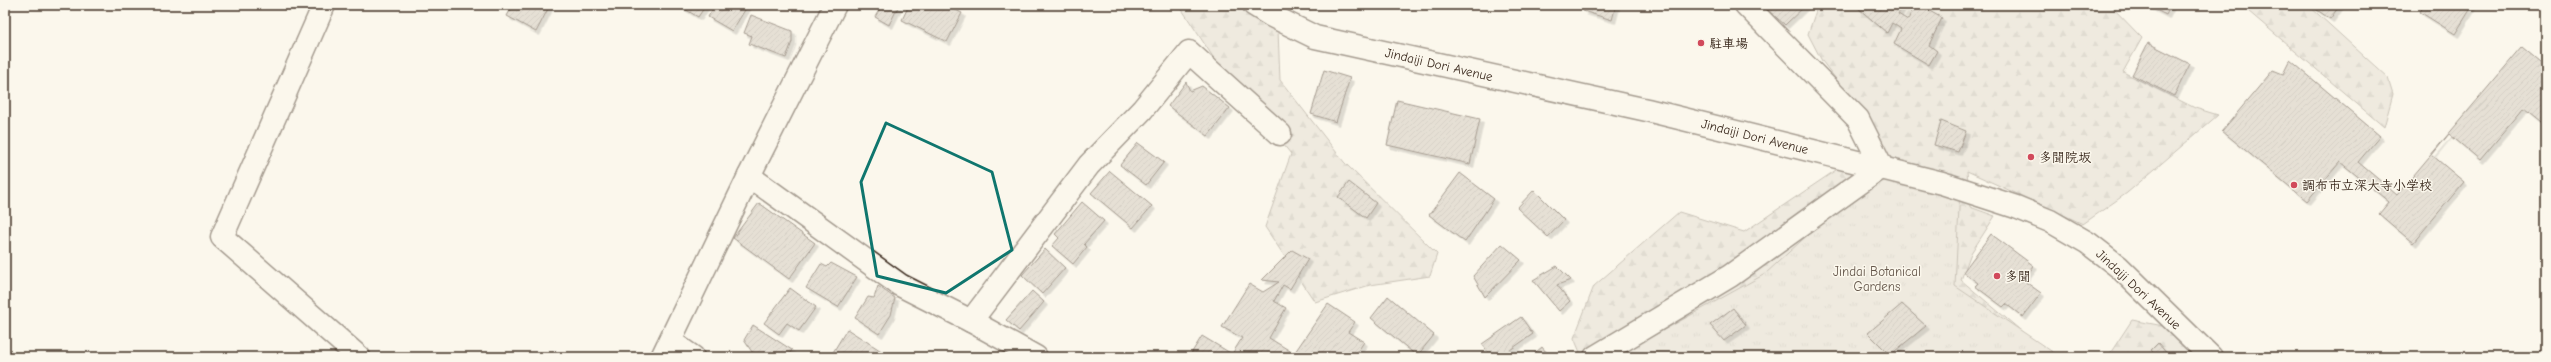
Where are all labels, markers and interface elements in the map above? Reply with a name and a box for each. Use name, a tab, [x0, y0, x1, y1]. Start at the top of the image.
place label: 駐車場	[1709, 36, 1748, 51]
marker: 駐車場	[1696, 38, 1706, 48]
street label: Jindaiji Dori Avenue	[1384, 45, 1495, 84]
street label: Jindaiji Dori Avenue	[1700, 116, 1811, 157]
place label: 多聞院坂	[2039, 150, 2091, 165]
marker: 多聞院坂	[2026, 152, 2036, 162]
place label: 調布市立深大寺小学校	[2302, 178, 2432, 193]
marker: 調布市立深大寺小学校	[2289, 180, 2299, 190]
street label: Jindaiji Dori Avenue	[2093, 246, 2184, 333]
park label: Jindai Botanical Gardens	[1833, 264, 1921, 294]
place label: 多聞	[2005, 269, 2031, 284]
marker: 多聞	[1992, 271, 2002, 281]

